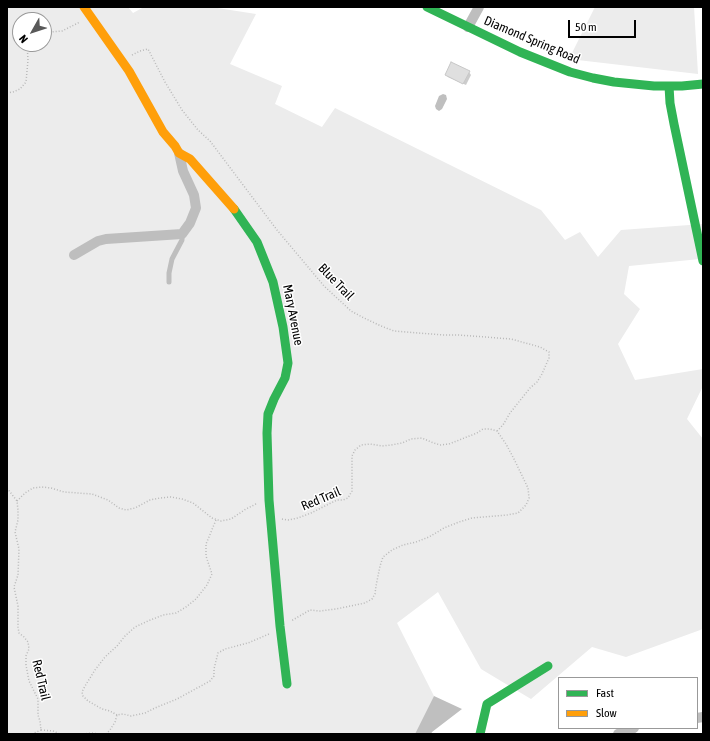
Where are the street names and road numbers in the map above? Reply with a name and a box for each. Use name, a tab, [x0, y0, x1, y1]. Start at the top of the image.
street label: Diamond Spring Road	[482, 13, 582, 67]
street label: Blue Trail	[315, 261, 357, 303]
street label: Mary Avenue	[279, 283, 307, 347]
street label: Red Trail	[299, 484, 343, 514]
street label: Red Trail	[29, 658, 53, 702]

